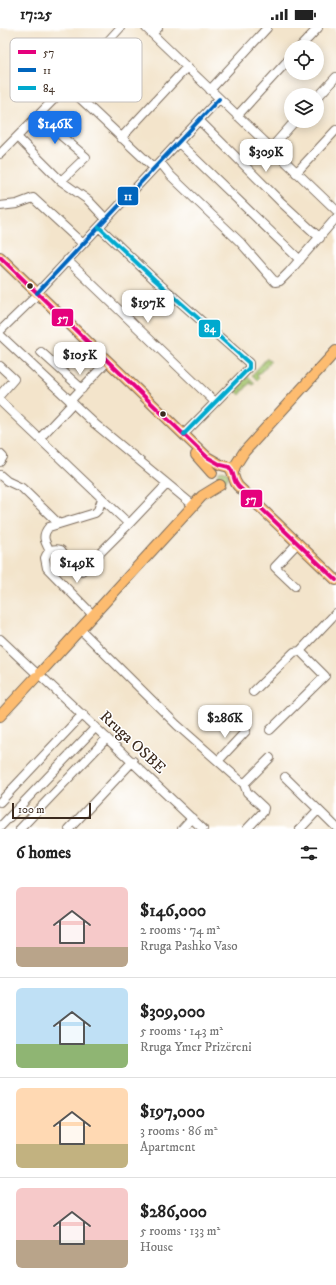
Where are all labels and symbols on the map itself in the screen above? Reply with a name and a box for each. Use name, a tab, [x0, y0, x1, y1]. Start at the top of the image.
legend	[10, 38, 142, 102]
text: 57	[43, 46, 54, 60]
text: 11	[43, 64, 51, 78]
text: 84	[43, 82, 56, 96]
pin: $146K	[27, 111, 83, 145]
pin: $309K	[238, 139, 294, 173]
line badge: 11	[117, 186, 139, 206]
text: 11	[124, 190, 132, 204]
unlabelled marker	[25, 281, 35, 291]
pin: $197K	[120, 290, 176, 324]
line badge: 57	[51, 308, 74, 327]
text: 57	[56, 312, 69, 326]
line badge: 84	[198, 319, 221, 338]
text: 84	[204, 322, 217, 336]
pin: $105K	[52, 342, 108, 376]
unlabelled marker	[158, 409, 168, 419]
line badge: 57	[240, 489, 263, 508]
text: 57	[244, 493, 257, 507]
pin: $149K	[49, 550, 105, 584]
pin: $286K	[197, 705, 253, 739]
street label: Rruga OSBE	[96, 706, 170, 778]
scale bar	[12, 801, 91, 820]

